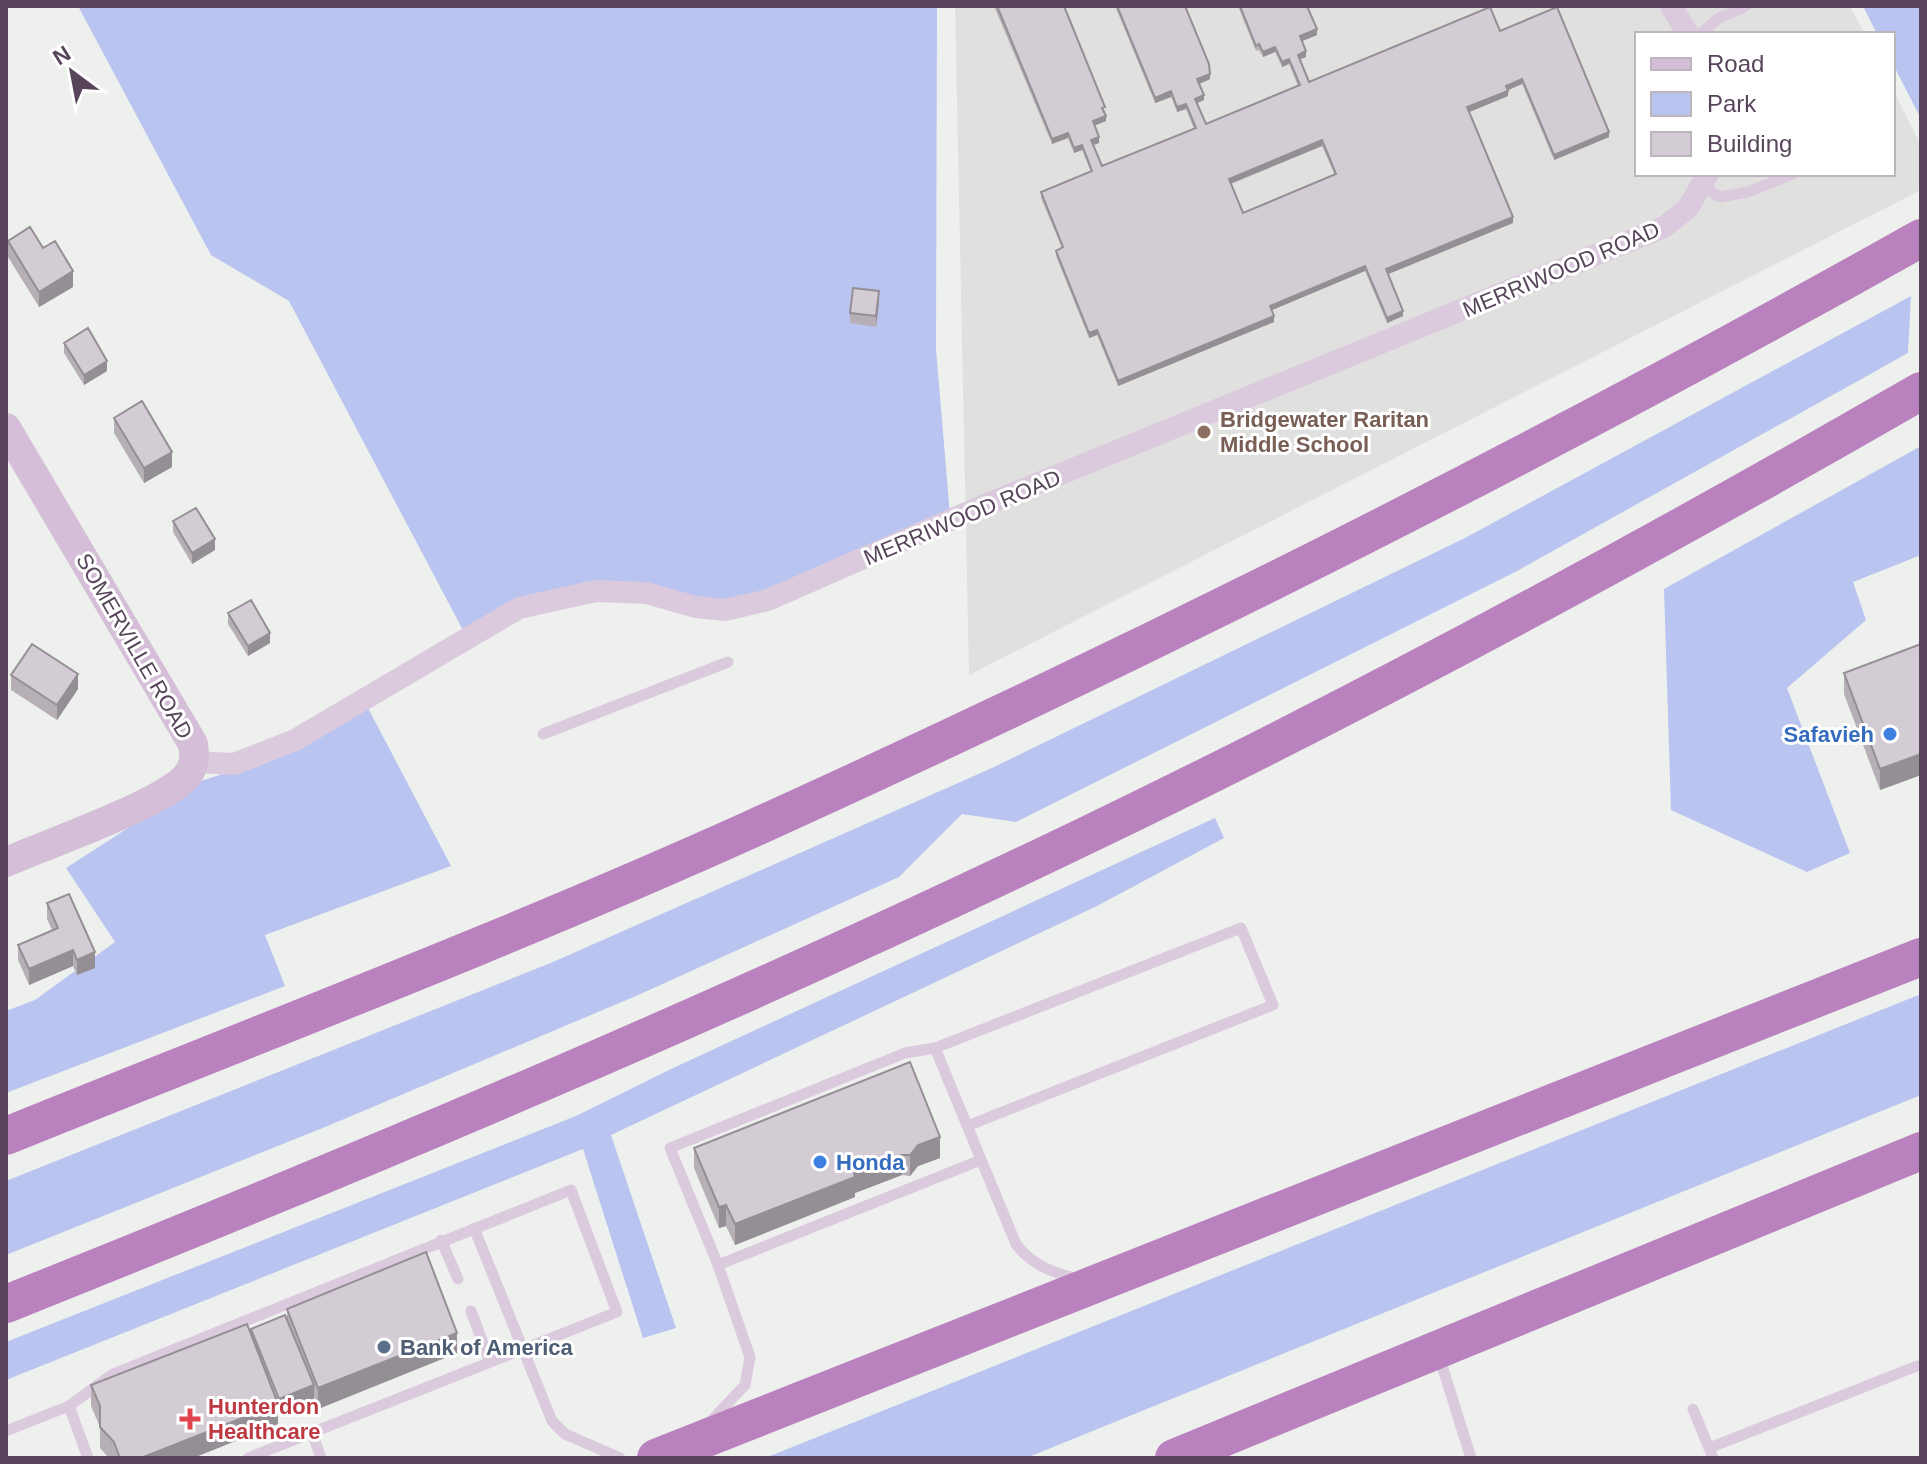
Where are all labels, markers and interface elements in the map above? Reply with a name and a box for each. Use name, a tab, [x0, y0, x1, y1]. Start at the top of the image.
north arrow	[32, 32, 112, 112]
legend	[1635, 32, 1895, 176]
text: N	[48, 41, 75, 70]
text: Road	[1707, 50, 1764, 77]
text: Park	[1707, 90, 1757, 117]
text: Building	[1707, 130, 1792, 157]
street label: MERRIWOOD ROAD	[1459, 217, 1663, 322]
place label: Bridgewater Raritan Middle School	[1220, 407, 1429, 457]
marker: Bridgewater Raritan Middle School	[1195, 423, 1213, 441]
street label: MERRIWOOD ROAD	[860, 465, 1064, 570]
street label: SOMERVILLE ROAD	[71, 549, 198, 743]
place label: Safavieh	[1784, 722, 1874, 747]
marker: Safavieh	[1881, 725, 1899, 743]
place label: Honda	[836, 1150, 905, 1175]
marker: Honda	[811, 1153, 829, 1171]
place label: Bank of America	[400, 1335, 574, 1360]
marker: Bank of America	[375, 1338, 393, 1356]
place label: Hunterdon Healthcare	[208, 1394, 321, 1444]
marker: Hunterdon Healthcare	[179, 1408, 201, 1430]

